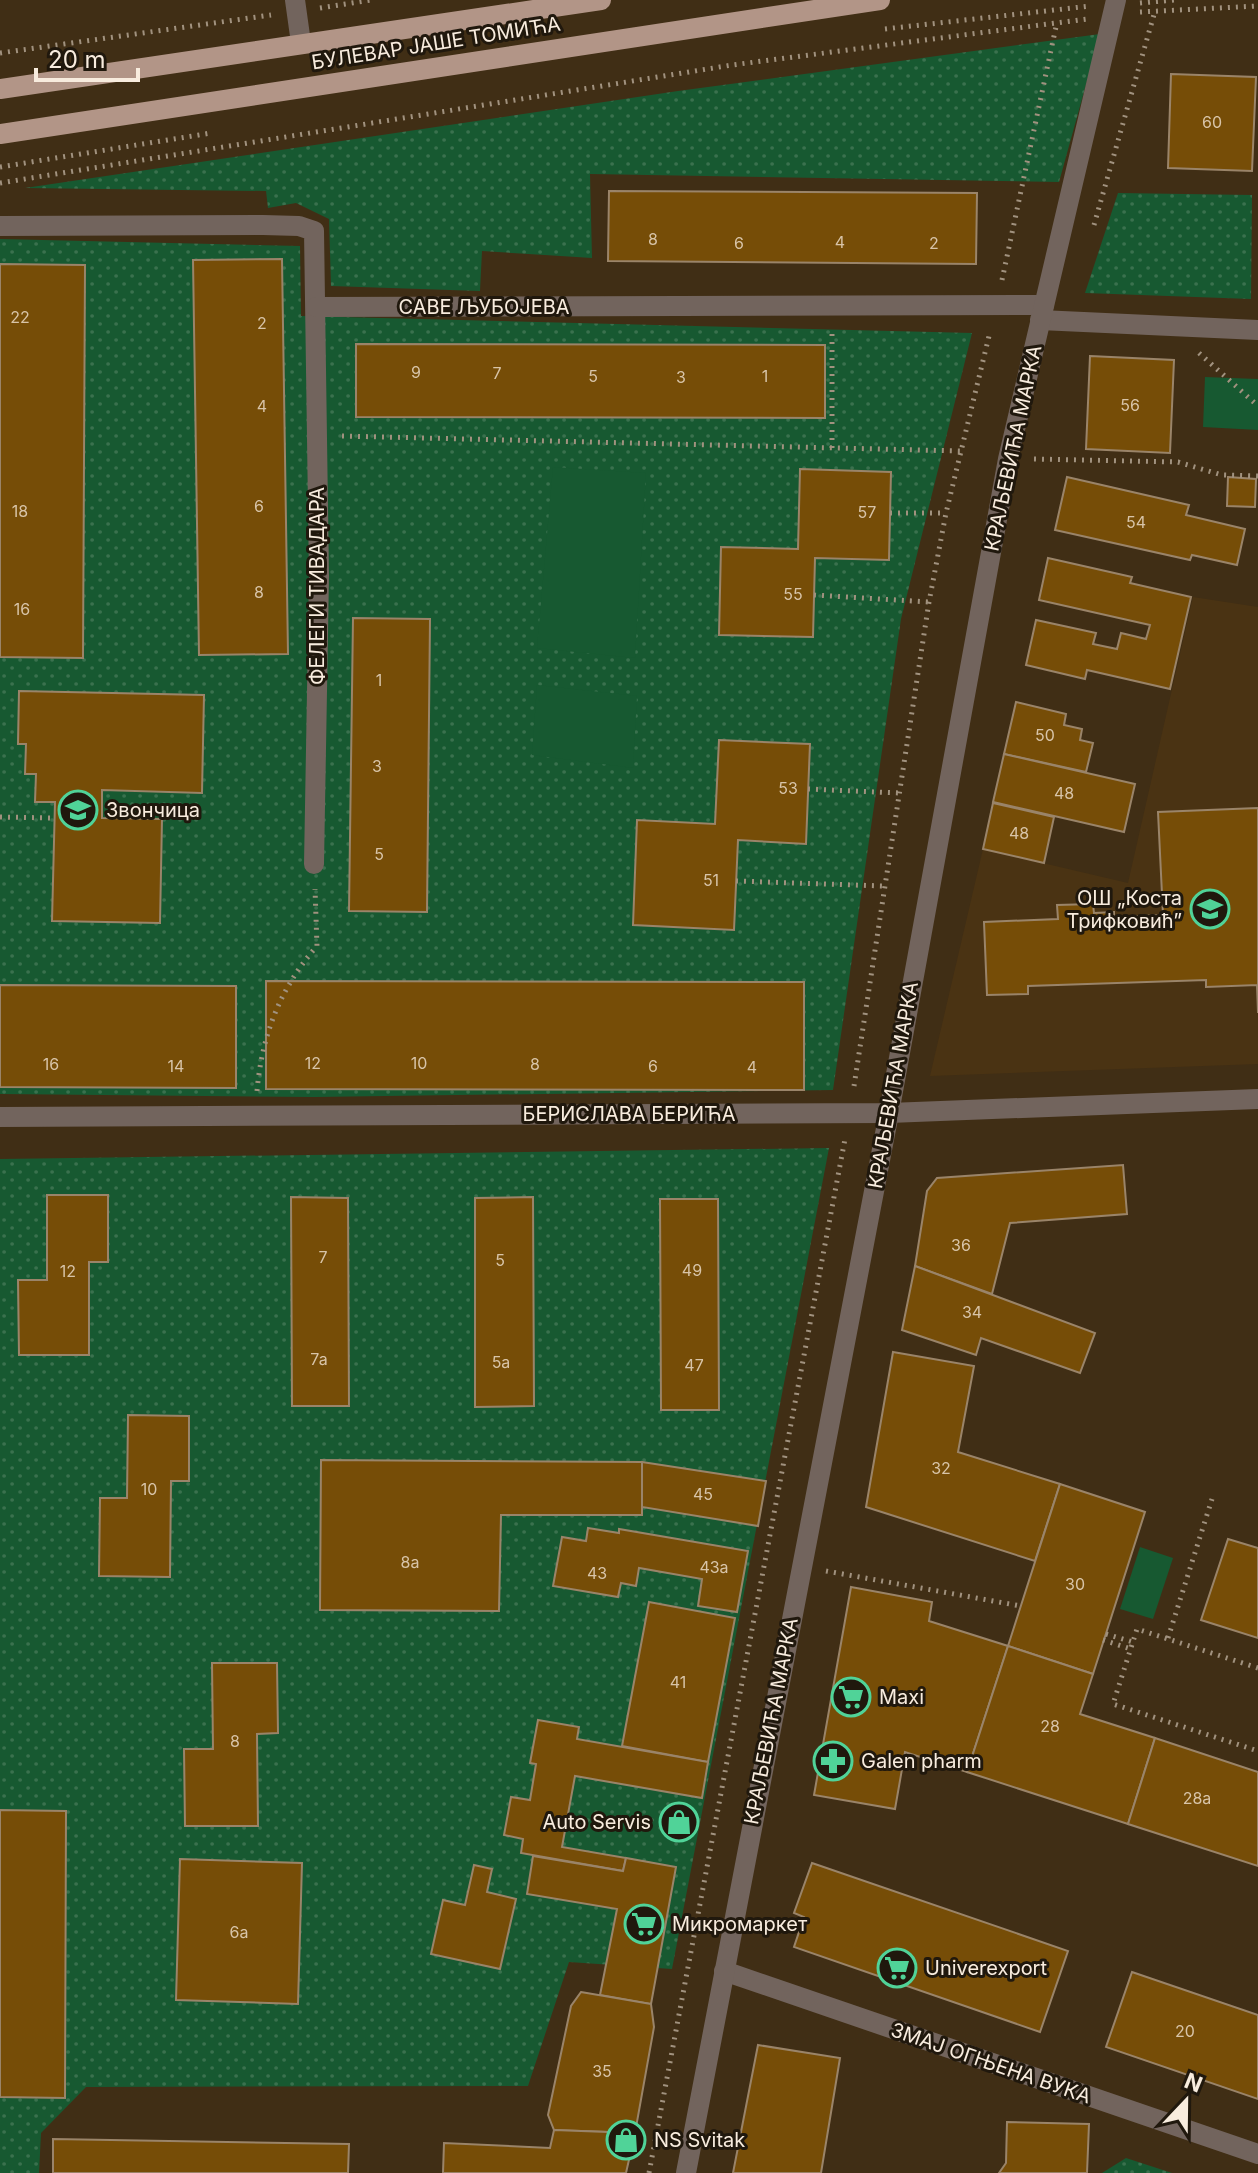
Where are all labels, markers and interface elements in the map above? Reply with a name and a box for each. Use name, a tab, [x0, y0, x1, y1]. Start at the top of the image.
street label: БУЛЕВАР ЈАШЕ ТОМИЋА	[310, 11, 562, 75]
scale bar	[36, 32, 138, 82]
text: 20 m	[48, 45, 106, 74]
house number: 60	[1202, 112, 1222, 132]
house number: 8	[648, 229, 658, 249]
house number: 4	[835, 232, 845, 252]
house number: 6	[734, 233, 744, 253]
house number: 2	[929, 233, 939, 253]
street label: САВЕ ЉУБОЈЕВА	[398, 295, 570, 319]
house number: 22	[10, 307, 30, 327]
house number: 2	[257, 313, 267, 333]
street label: КРАЉЕВИЋА МАРКА	[979, 343, 1047, 553]
house number: 9	[411, 362, 421, 382]
house number: 7	[492, 363, 502, 383]
house number: 5	[588, 366, 598, 386]
house number: 1	[762, 366, 768, 386]
house number: 3	[676, 367, 686, 387]
house number: 56	[1120, 395, 1140, 415]
house number: 4	[257, 396, 267, 416]
street label: ФЕЛЕГИ ТИВАДАРА	[305, 487, 329, 685]
house number: 6	[254, 496, 264, 516]
house number: 18	[12, 501, 28, 521]
house number: 57	[858, 502, 876, 522]
house number: 54	[1126, 512, 1146, 532]
house number: 8	[254, 582, 264, 602]
house number: 55	[783, 584, 803, 604]
house number: 16	[14, 599, 30, 619]
house number: 1	[376, 670, 382, 690]
house number: 50	[1035, 725, 1055, 745]
house number: 3	[372, 756, 382, 776]
house number: 53	[778, 778, 798, 798]
house number: 48	[1054, 783, 1074, 803]
school or university icon: Звончица	[57, 789, 99, 831]
place label: Звончица	[106, 798, 200, 822]
house number: 48	[1009, 823, 1029, 843]
house number: 5	[374, 844, 384, 864]
house number: 51	[703, 870, 719, 890]
place label: ОШ „Коста Трифковић”	[1067, 886, 1182, 933]
school or university icon: ОШ „Коста Трифковић”	[1189, 888, 1231, 930]
street label: КРАЉЕВИЋА МАРКА	[863, 979, 923, 1190]
house number: 12	[305, 1053, 321, 1073]
house number: 10	[411, 1053, 427, 1073]
house number: 16	[43, 1054, 59, 1074]
house number: 8	[530, 1054, 540, 1074]
house number: 14	[168, 1056, 184, 1076]
house number: 6	[648, 1056, 658, 1076]
house number: 4	[747, 1057, 757, 1077]
street label: БЕРИСЛАВА БЕРИЋА	[523, 1102, 736, 1126]
house number: 36	[951, 1235, 971, 1255]
house number: 7	[318, 1247, 328, 1267]
house number: 5	[495, 1250, 505, 1270]
house number: 49	[682, 1260, 702, 1280]
house number: 12	[60, 1261, 76, 1281]
house number: 34	[962, 1302, 982, 1322]
house number: 7a	[310, 1349, 328, 1369]
house number: 5a	[492, 1352, 510, 1372]
house number: 47	[684, 1355, 704, 1375]
house number: 32	[931, 1458, 951, 1478]
house number: 10	[141, 1479, 157, 1499]
house number: 45	[693, 1484, 713, 1504]
house number: 8a	[401, 1552, 419, 1572]
house number: 43a	[699, 1557, 729, 1577]
house number: 43	[587, 1563, 607, 1583]
house number: 30	[1065, 1574, 1085, 1594]
street label: КРАЉЕВИЋА МАРКА	[739, 1615, 803, 1826]
house number: 41	[670, 1672, 686, 1692]
supermarket icon: Maxi	[830, 1676, 872, 1718]
place label: Maxi	[879, 1685, 924, 1709]
house number: 28	[1040, 1716, 1060, 1736]
house number: 8	[230, 1731, 240, 1751]
pharmacy icon: Galen pharm	[812, 1740, 854, 1782]
place label: Galen pharm	[861, 1749, 982, 1773]
house number: 28a	[1183, 1788, 1211, 1808]
shop icon: Auto Servis	[658, 1801, 700, 1843]
place label: Auto Servis	[542, 1810, 651, 1834]
supermarket icon: Микромаркет	[623, 1903, 665, 1945]
place label: Микромаркет	[672, 1912, 808, 1936]
house number: 6a	[230, 1922, 248, 1942]
supermarket icon: Univerexport	[876, 1947, 918, 1989]
place label: Univerexport	[925, 1956, 1047, 1980]
street label: ЗМАЈ ОГЊЕНА ВУКА	[888, 2017, 1094, 2109]
house number: 20	[1175, 2021, 1195, 2041]
house number: 35	[592, 2061, 612, 2081]
north arrow	[1146, 2061, 1226, 2141]
text: N	[1181, 2067, 1206, 2098]
shop icon: NS Svitak	[605, 2119, 647, 2161]
place label: NS Svitak	[654, 2128, 745, 2152]

